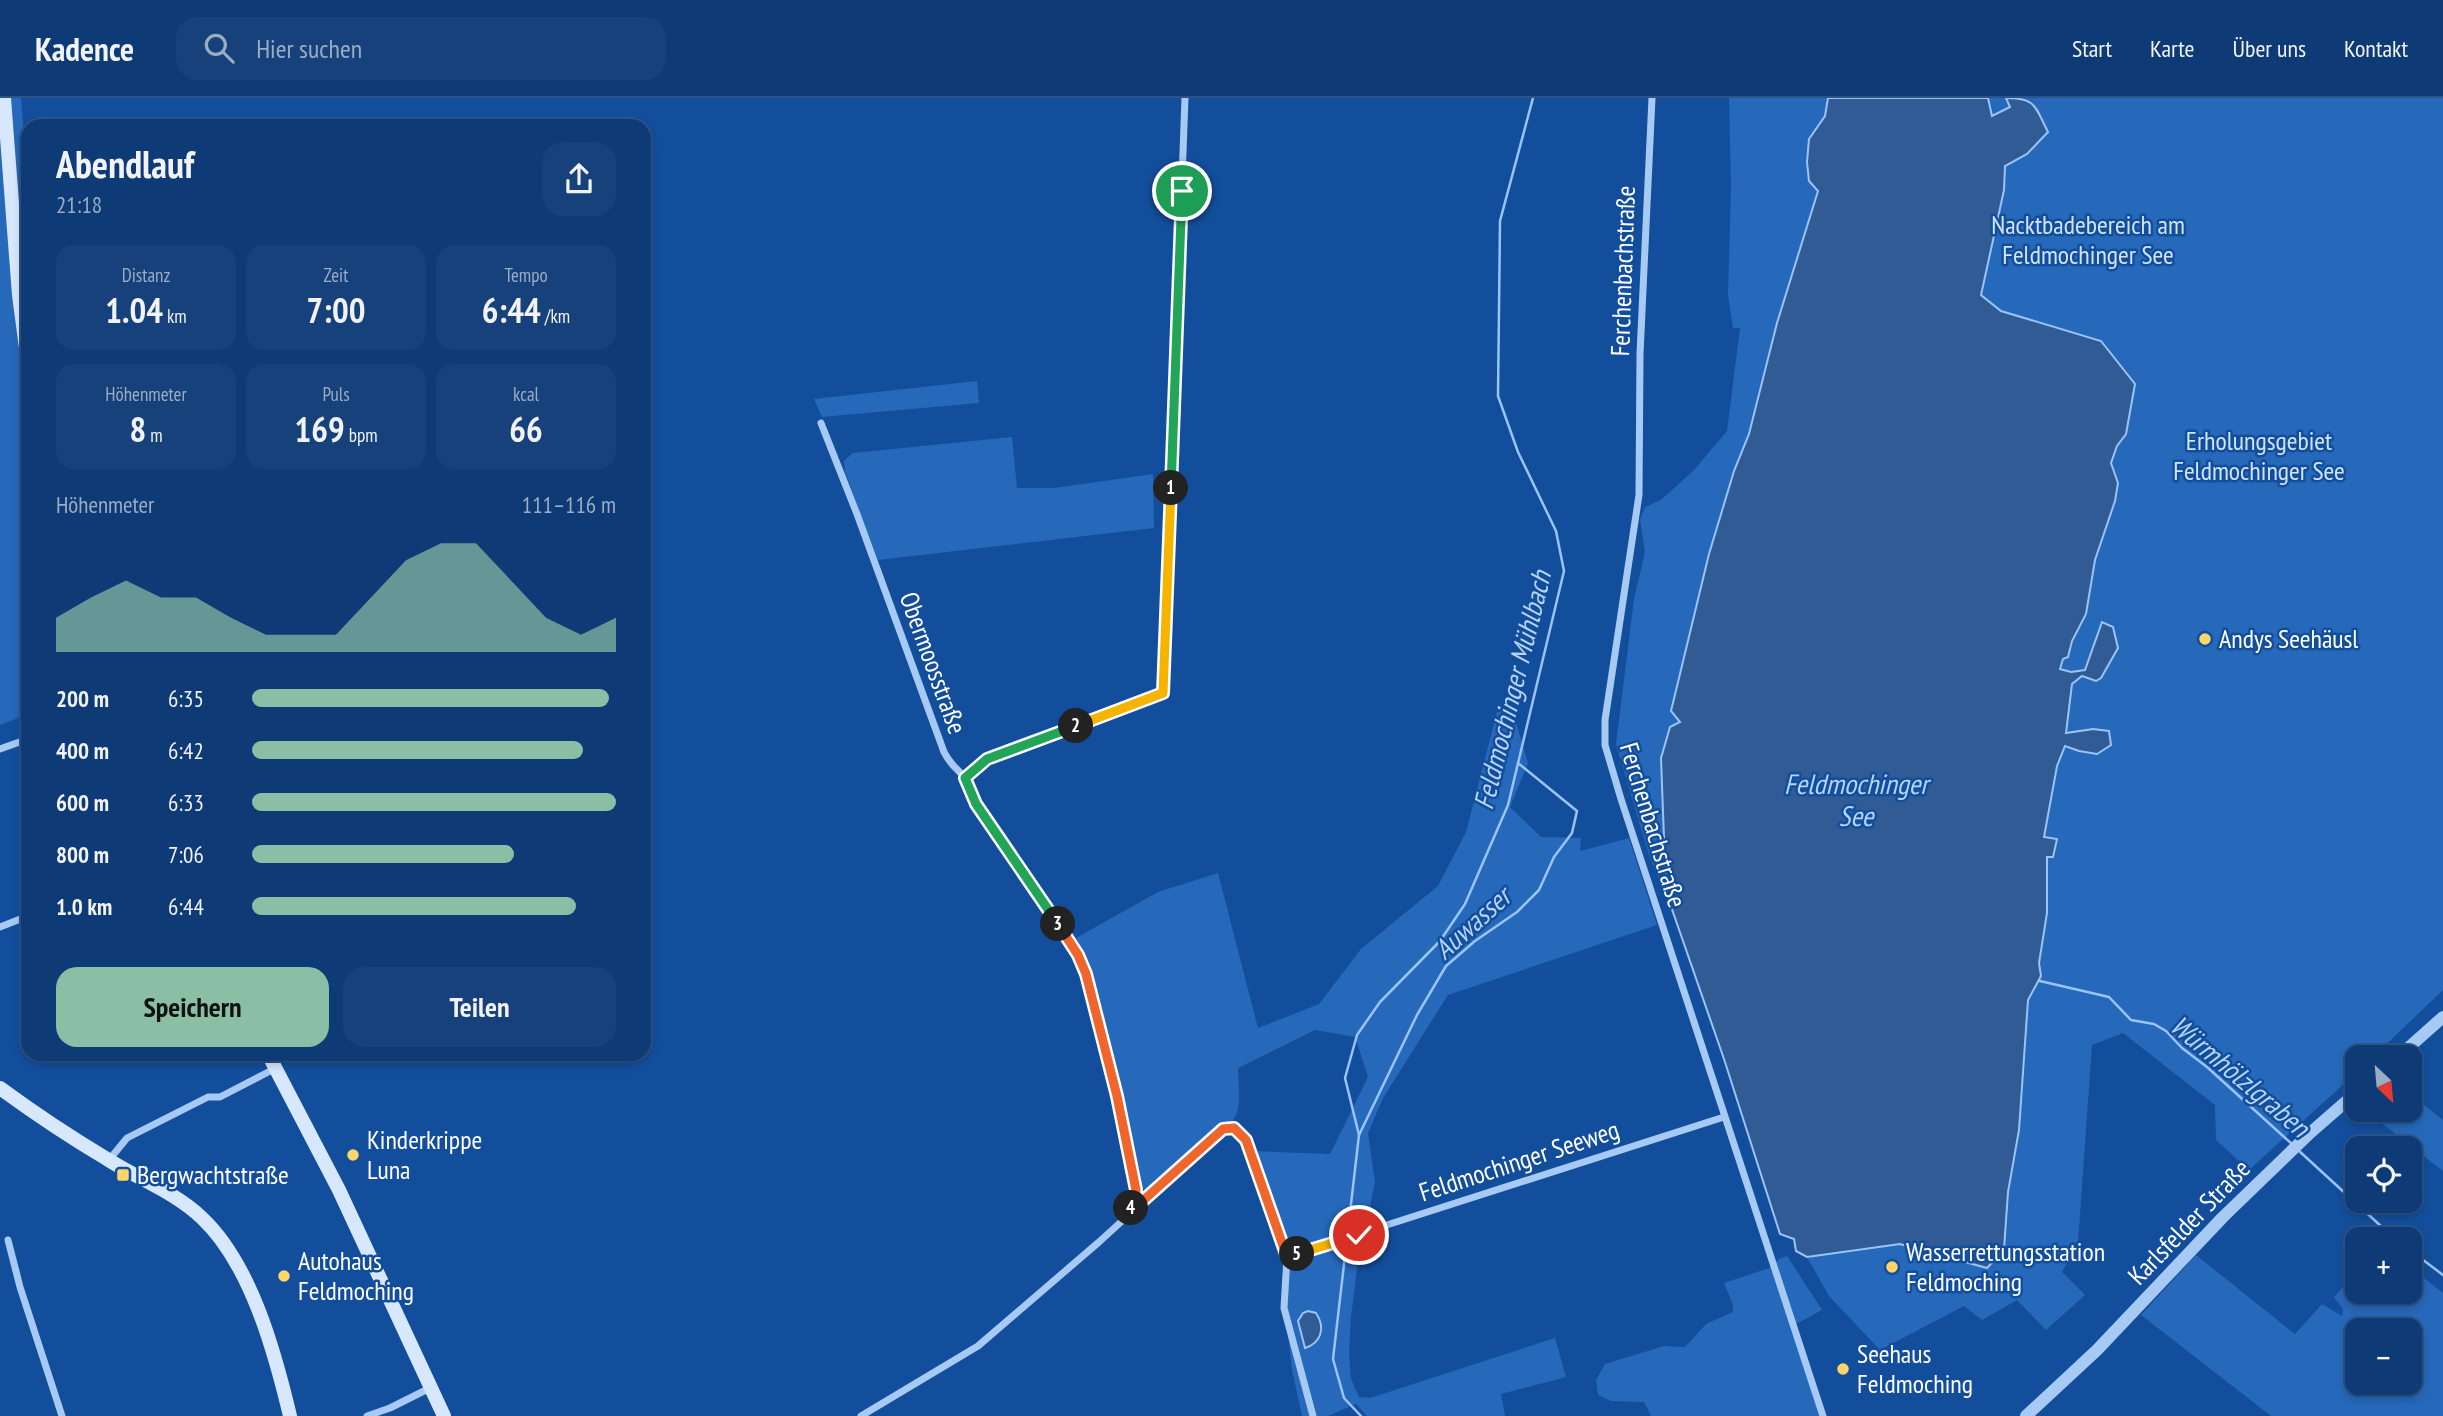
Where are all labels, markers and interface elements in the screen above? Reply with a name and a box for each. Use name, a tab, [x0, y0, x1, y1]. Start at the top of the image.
search box	[176, 17, 666, 80]
text: Kadence	[35, 27, 134, 70]
icon: search	[200, 29, 238, 67]
text: Hier suchen	[256, 32, 362, 65]
text: Start	[2072, 33, 2112, 64]
text: Karte	[2150, 33, 2195, 64]
text: Über uns	[2233, 33, 2306, 64]
text: Kontakt	[2344, 33, 2408, 64]
text: Abendlauf	[56, 139, 194, 188]
button: share	[542, 142, 616, 216]
pin	[1152, 161, 1212, 221]
icon: arrive	[1163, 172, 1201, 210]
street label: Ferchenbachstraße	[1603, 185, 1642, 357]
text: 21:18	[56, 190, 102, 219]
park label: Nacktbadebereich am Feldmochinger See	[1991, 208, 2185, 271]
text: Distanz	[122, 263, 170, 287]
text: Zeit	[324, 263, 348, 287]
text: Tempo	[504, 263, 548, 287]
text: 1.04	[105, 287, 163, 333]
text: 7:00	[307, 287, 365, 333]
text: 6:44	[482, 287, 541, 333]
text: km	[163, 304, 187, 328]
text: /km	[541, 304, 570, 328]
text: Höhenmeter	[105, 382, 187, 406]
text: Puls	[322, 382, 350, 406]
text: kcal	[513, 382, 539, 406]
text: 8	[129, 406, 146, 452]
text: 169	[294, 406, 345, 452]
text: 66	[509, 406, 543, 452]
text: m	[146, 423, 163, 447]
text: bpm	[345, 423, 378, 447]
park label: Erholungsgebiet Feldmochinger See	[2173, 424, 2345, 487]
pin: 1	[1154, 470, 1188, 506]
text: 1	[1166, 475, 1175, 499]
text: Höhenmeter	[56, 490, 154, 519]
text: 111–116 m	[522, 490, 616, 519]
water label: Feldmochinger Mühlbach	[1464, 565, 1559, 813]
street label: Obermoosstraße	[893, 587, 974, 738]
place label: Andys Seehäusl	[2219, 622, 2358, 655]
marker: Andys Seehäusl	[2197, 631, 2213, 647]
text: 200 m	[56, 684, 109, 713]
text: 6:35	[168, 684, 204, 713]
pin: 2	[1058, 708, 1094, 744]
text: 2	[1071, 713, 1080, 737]
text: 400 m	[56, 736, 109, 765]
text: 6:42	[168, 736, 204, 765]
street label: Ferchenbachstraße	[1613, 738, 1694, 911]
water label: Feldmochinger See	[1784, 765, 1932, 834]
text: 600 m	[56, 788, 109, 817]
text: 6:33	[168, 788, 204, 817]
text: 800 m	[56, 840, 109, 869]
text: 7:06	[168, 840, 204, 869]
water label: Auwasser	[1425, 875, 1521, 967]
text: 1.0 km	[56, 892, 112, 921]
text: 6:44	[168, 892, 204, 921]
pin: 3	[1040, 906, 1076, 942]
text: 3	[1053, 911, 1062, 935]
button: Speichern	[56, 967, 329, 1047]
button: Teilen	[343, 967, 616, 1047]
water label: Würmhölzlgraben	[2163, 1007, 2319, 1146]
north arrow	[2345, 1045, 2422, 1122]
map controls	[2345, 1045, 2422, 1395]
street label: Feldmochinger Seeweg	[1415, 1113, 1623, 1208]
place label: Kinderkrippe Luna	[367, 1123, 482, 1186]
button: locate	[2345, 1136, 2422, 1213]
marker: Kinderkrippe Luna	[345, 1147, 361, 1163]
street label: Karlsfelder Straße	[2121, 1152, 2257, 1291]
place label: Bergwachtstraße	[137, 1158, 289, 1191]
marker: Bergwachtstraße	[115, 1167, 131, 1183]
pin: 4	[1114, 1190, 1148, 1226]
text: 4	[1126, 1195, 1135, 1219]
pin	[1329, 1205, 1389, 1265]
icon: check	[1340, 1216, 1378, 1254]
button: +	[2345, 1227, 2422, 1304]
place label: Wasserrettungsstation Feldmoching	[1906, 1235, 2105, 1298]
pin: 5	[1280, 1236, 1314, 1272]
text: 5	[1292, 1241, 1301, 1265]
place label: Autohaus Feldmoching	[298, 1244, 414, 1307]
marker: Wasserrettungsstation Feldmoching	[1884, 1259, 1900, 1275]
marker: Autohaus Feldmoching	[276, 1268, 292, 1284]
button: −	[2345, 1318, 2422, 1395]
place label: Seehaus Feldmoching	[1857, 1337, 1973, 1400]
marker: Seehaus Feldmoching	[1835, 1361, 1851, 1377]

